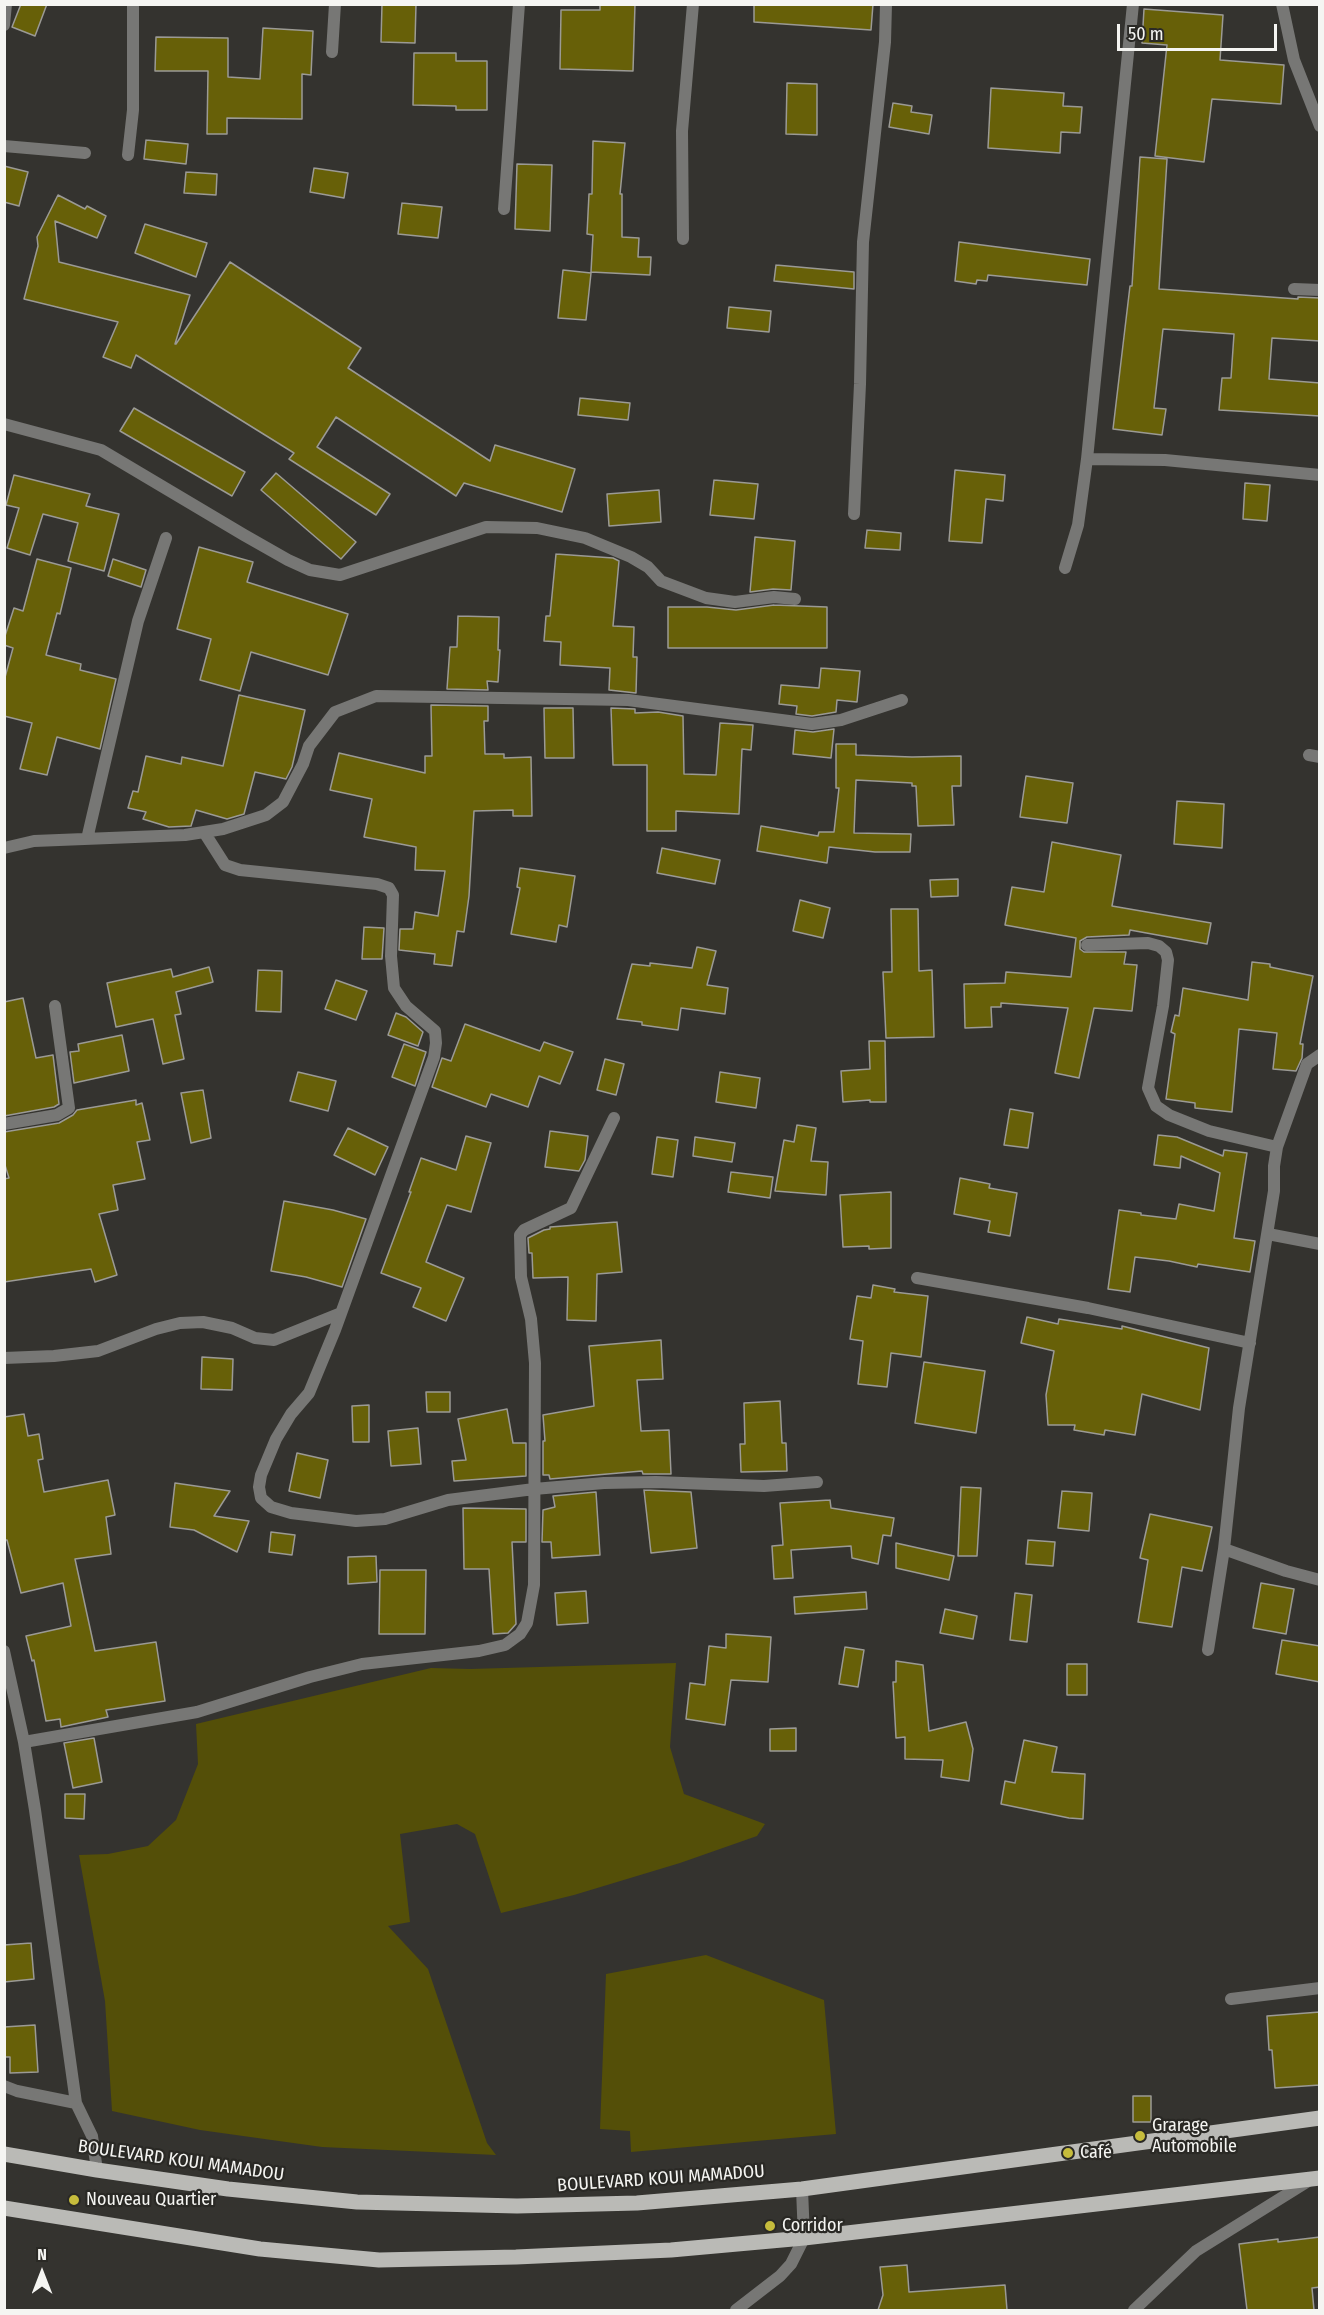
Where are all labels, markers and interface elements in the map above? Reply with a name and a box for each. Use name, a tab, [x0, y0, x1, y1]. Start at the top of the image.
scale bar	[1120, 12, 1280, 50]
text: 50 m	[1128, 23, 1164, 45]
place label: Grarage Automobile	[1152, 2115, 1237, 2158]
marker: Grarage Automobile	[1133, 2129, 1147, 2143]
street label: BOULEVARD KOUI MAMADOU	[77, 2136, 285, 2186]
place label: Café	[1080, 2142, 1112, 2164]
marker: Café	[1061, 2146, 1075, 2160]
street label: BOULEVARD KOUI MAMADOU	[556, 2161, 766, 2197]
place label: Nouveau Quartier	[86, 2189, 216, 2211]
marker: Nouveau Quartier	[67, 2193, 81, 2207]
place label: Corridor	[782, 2215, 843, 2237]
marker: Corridor	[763, 2219, 777, 2233]
north arrow	[12, 2243, 72, 2303]
text: N	[37, 2245, 47, 2264]

